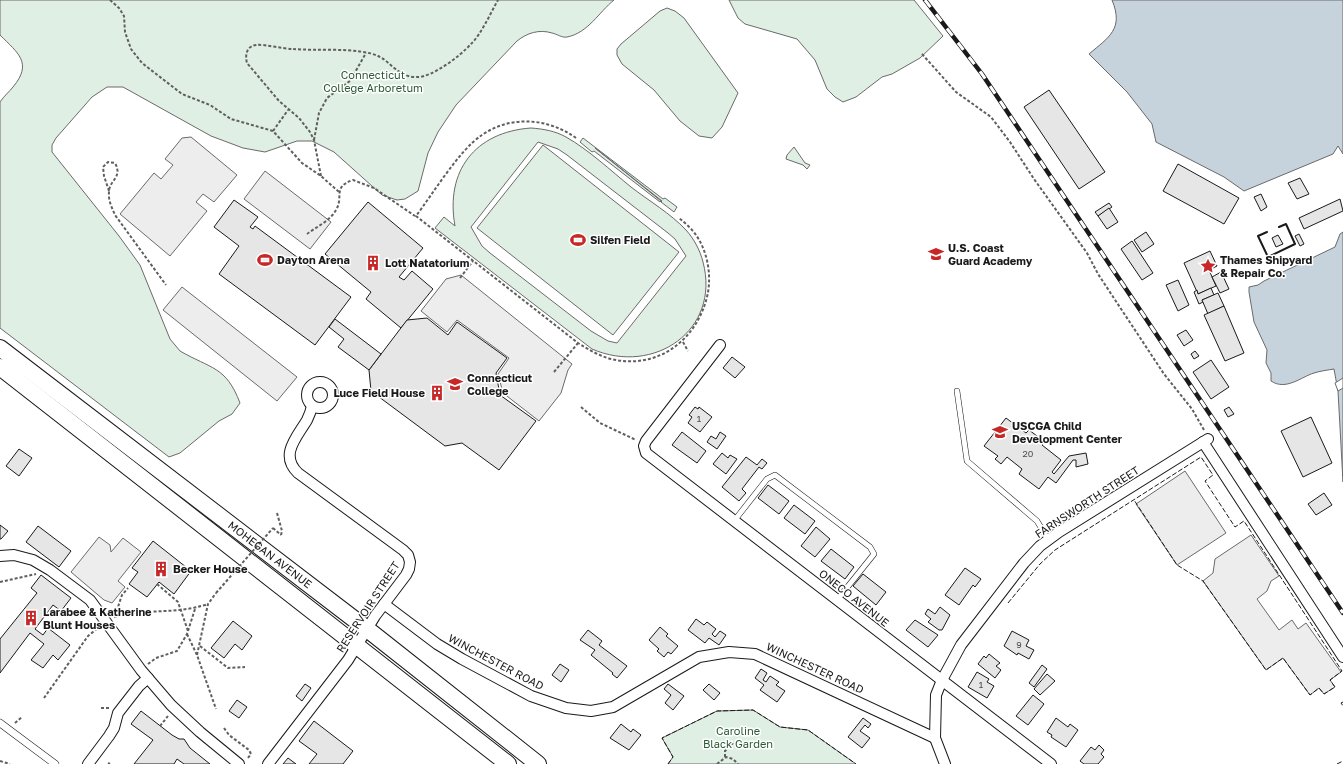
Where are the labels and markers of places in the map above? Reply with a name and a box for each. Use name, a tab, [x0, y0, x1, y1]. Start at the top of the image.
sports icon: Silfen Field	[569, 231, 587, 249]
place label: Silfen Field	[590, 233, 650, 246]
place label: U.S. Coast Guard Academy	[948, 241, 1033, 267]
school or university icon: U.S. Coast Guard Academy	[927, 245, 945, 263]
sports icon: Dayton Arena	[256, 251, 274, 269]
place label: Dayton Arena	[277, 253, 350, 266]
place label: Thames Shipyard & Repair Co.	[1220, 253, 1313, 279]
building icon: Lott Natatorium	[364, 254, 382, 272]
place label: Lott Natatorium	[385, 256, 470, 269]
place icon: Thames Shipyard & Repair Co.	[1199, 257, 1217, 275]
place label: Connecticut College	[467, 371, 533, 397]
school or university icon: Connecticut College	[446, 375, 464, 393]
building icon: Luce Field House	[428, 384, 446, 402]
place label: Luce Field House	[333, 386, 426, 399]
place label: USCGA Child Development Center	[1012, 419, 1123, 445]
school or university icon: USCGA Child Development Center	[991, 423, 1009, 441]
building icon: Becker House	[152, 560, 170, 578]
place label: Becker House	[173, 562, 248, 575]
place label: Larabee & Katherine Blunt Houses	[43, 605, 152, 631]
building icon: Larabee & Katherine Blunt Houses	[22, 609, 40, 627]

